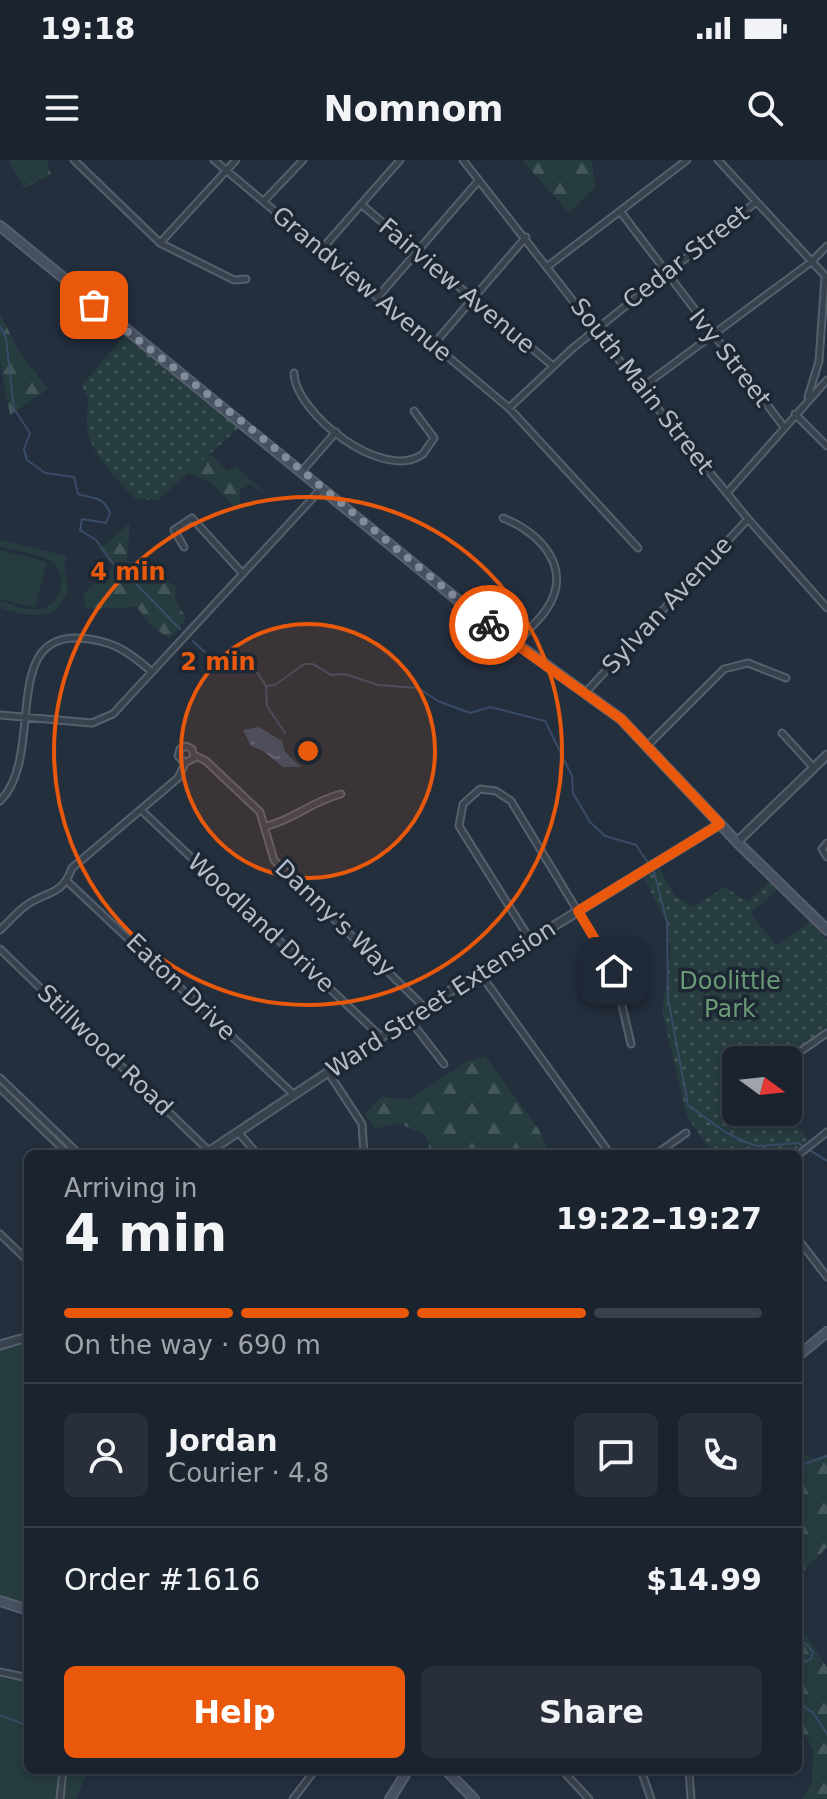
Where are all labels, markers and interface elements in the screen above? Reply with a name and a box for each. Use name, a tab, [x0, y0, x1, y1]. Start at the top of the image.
text: 19:18	[40, 11, 136, 46]
icon: menu	[40, 86, 84, 130]
icon: search	[743, 86, 787, 130]
text: Nomnom	[323, 88, 504, 129]
street label: Cedar Street	[618, 199, 754, 315]
street label: Grandview Avenue	[267, 201, 457, 367]
street label: Fairview Avenue	[373, 213, 541, 359]
pin	[60, 271, 128, 339]
icon: bag	[72, 283, 116, 327]
street label: South Main Street	[565, 293, 719, 479]
street label: Ivy Street	[683, 304, 777, 412]
street label: Sylvan Avenue	[596, 531, 738, 679]
text: 4 min	[90, 558, 166, 586]
courier	[449, 585, 529, 665]
icon: bike	[467, 603, 511, 647]
text: 2 min	[180, 648, 256, 676]
centre of rings	[294, 737, 322, 765]
street label: Woodland Drive	[182, 848, 340, 998]
street label: Danny's Way	[269, 854, 401, 982]
street label: Ward Street Extension	[321, 914, 561, 1084]
street label: Eaton Drive	[121, 928, 241, 1046]
pin	[580, 937, 648, 1005]
icon: home	[592, 949, 636, 993]
park label: Doolittle Park	[679, 967, 781, 1023]
street label: Stillwood Road	[32, 979, 178, 1121]
north arrow	[722, 1046, 802, 1126]
map controls	[722, 1046, 802, 1126]
text: Arriving in	[64, 1173, 198, 1203]
text: 19:22–19:27	[556, 1201, 762, 1236]
text: 4 min	[64, 1203, 227, 1263]
text: On the way · 690 m	[64, 1330, 321, 1360]
button: person	[64, 1413, 148, 1497]
button: chat	[574, 1413, 658, 1497]
button: phone	[678, 1413, 762, 1497]
text: Jordan	[168, 1423, 278, 1458]
text: Courier · 4.8	[168, 1458, 329, 1488]
text: Order #1616	[64, 1562, 260, 1597]
text: $14.99	[646, 1562, 762, 1597]
button: Help	[64, 1666, 405, 1758]
button: Share	[421, 1666, 762, 1758]

